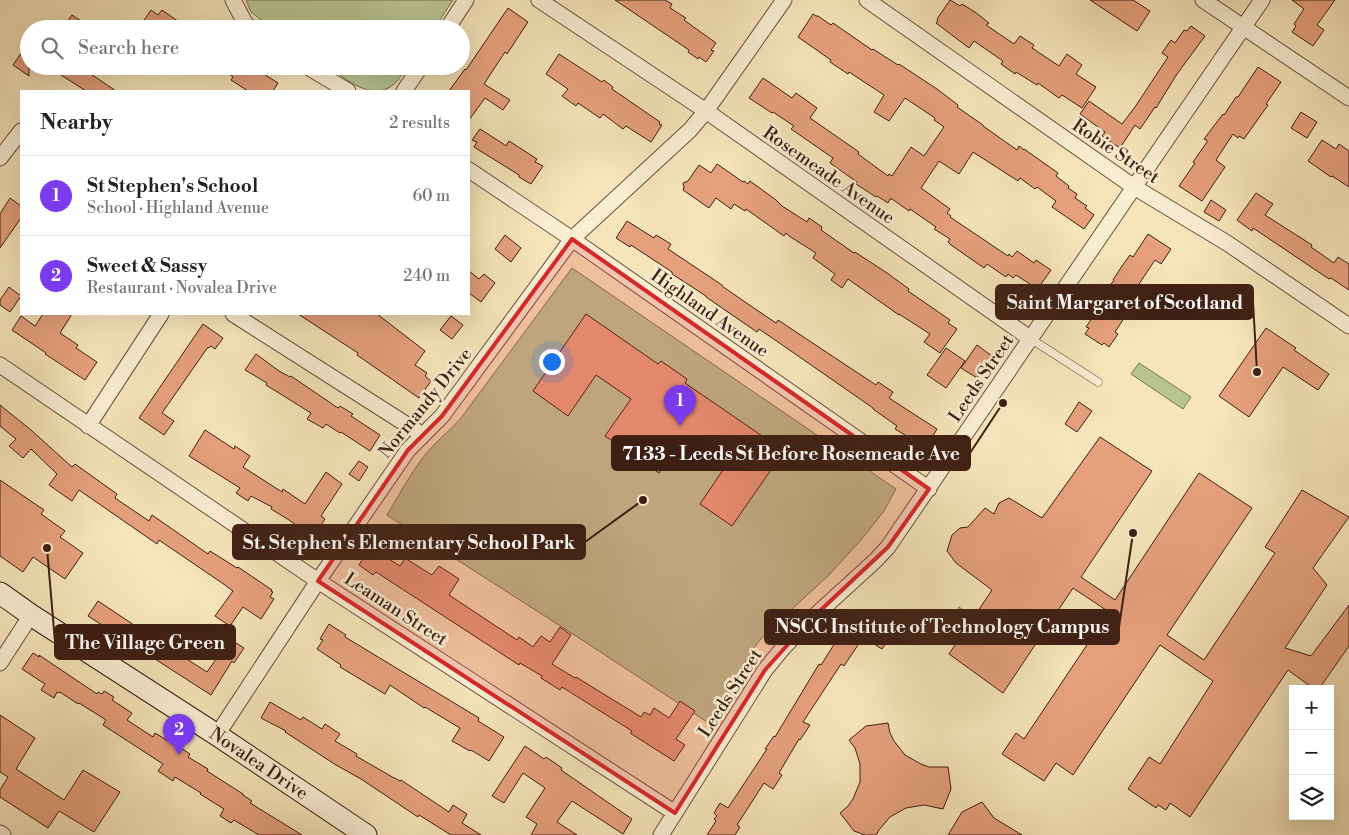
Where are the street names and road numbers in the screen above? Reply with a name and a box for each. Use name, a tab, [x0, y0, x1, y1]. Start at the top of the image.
street label: Robie Street	[1068, 114, 1164, 189]
street label: Rosemeade Avenue	[758, 121, 899, 229]
street label: Highland Avenue	[646, 264, 773, 363]
street label: Leeds Street	[944, 330, 1019, 426]
street label: Normandy Drive	[374, 343, 477, 463]
street label: Leaman Street	[340, 568, 452, 652]
street label: Leeds Street	[693, 644, 768, 742]
street label: Novalea Drive	[205, 722, 313, 805]

